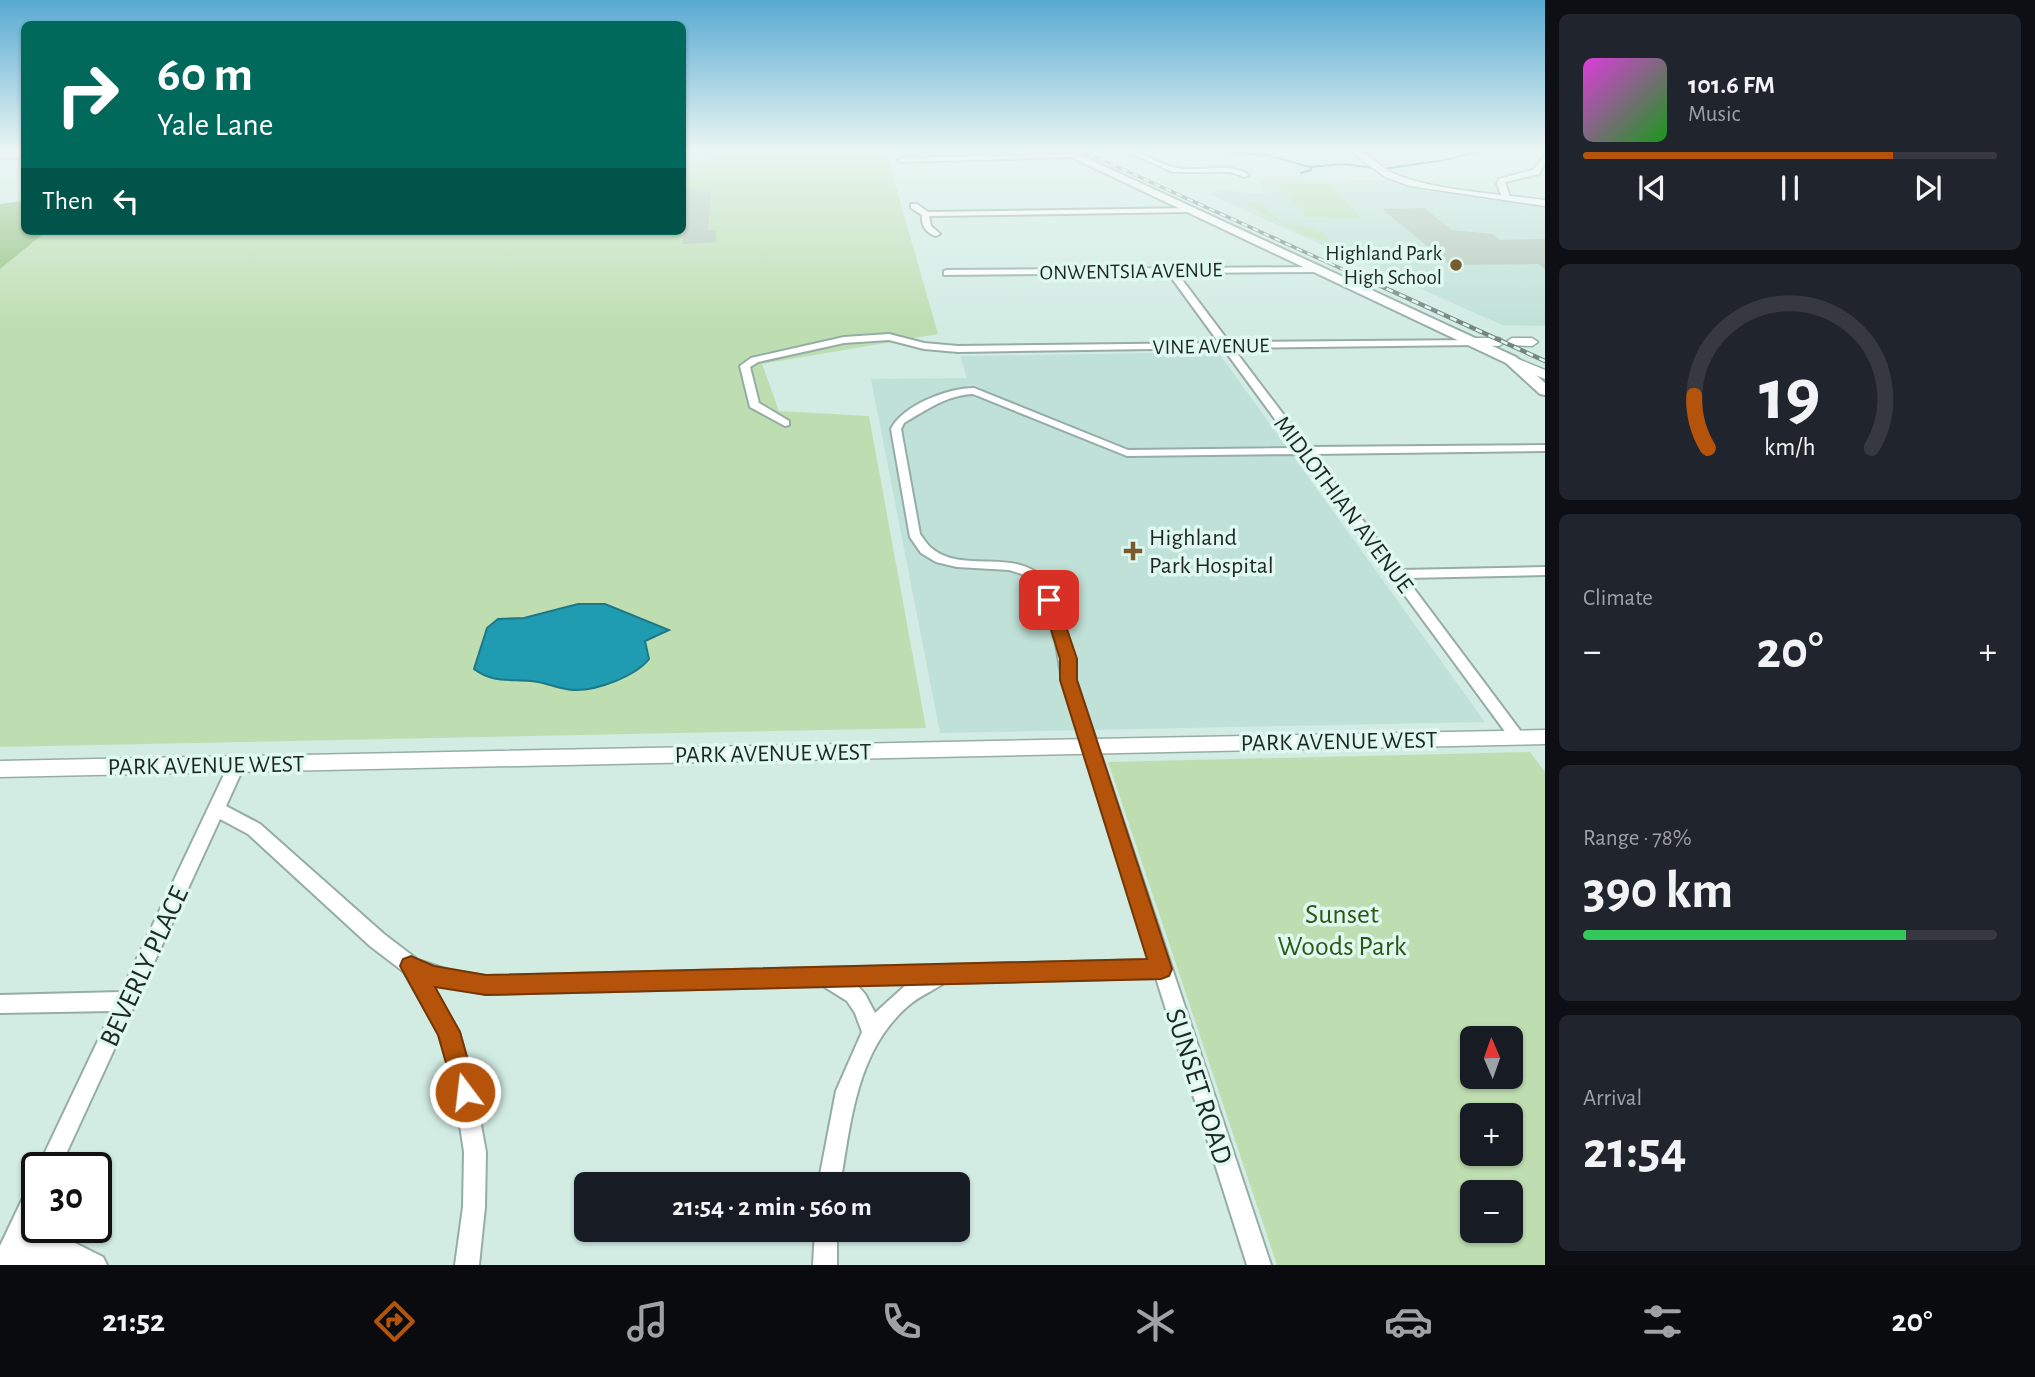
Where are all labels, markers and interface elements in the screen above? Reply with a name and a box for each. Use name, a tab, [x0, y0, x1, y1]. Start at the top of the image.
icon: right	[42, 49, 133, 140]
text: 60 m	[157, 51, 253, 100]
text: 101.6 FM	[1688, 72, 1775, 98]
text: Music	[1688, 103, 1740, 126]
text: Yale Lane	[157, 109, 274, 141]
icon: previous	[1633, 169, 1671, 207]
icon: pause	[1771, 169, 1809, 207]
icon: next	[1909, 169, 1947, 207]
icon: left	[107, 182, 145, 220]
text: Then	[42, 188, 93, 214]
place label: Highland Park High School	[1325, 243, 1442, 288]
marker: Highland Park High School	[1448, 257, 1464, 273]
street label: ONWENTSIA AVENUE	[1040, 259, 1222, 284]
street label: VINE AVENUE	[1153, 335, 1270, 358]
text: 19	[1759, 361, 1821, 434]
street label: MIDLOTHIAN AVENUE	[1269, 412, 1418, 598]
text: km/h	[1764, 435, 1816, 460]
place label: Highland Park Hospital	[1149, 526, 1274, 578]
marker: Highland Park Hospital	[1123, 541, 1143, 561]
pin	[1019, 570, 1079, 630]
icon: arrive	[1030, 581, 1068, 619]
text: Climate	[1583, 587, 1653, 610]
text: 20°	[1757, 625, 1823, 677]
text: −	[1583, 633, 1601, 671]
text: +	[1979, 633, 1997, 671]
street label: PARK AVENUE WEST	[1240, 728, 1438, 756]
street label: PARK AVENUE WEST	[674, 740, 872, 768]
street label: PARK AVENUE WEST	[107, 752, 305, 780]
text: Range · 78%	[1583, 827, 1692, 850]
text: 390 km	[1583, 865, 1733, 917]
street label: BEVERLY PLACE	[96, 883, 194, 1051]
park label: Sunset Woods Park	[1277, 901, 1407, 961]
street label: SUNSET ROAD	[1160, 1005, 1236, 1168]
north arrow	[1460, 1026, 1522, 1088]
map controls	[1460, 1026, 1523, 1243]
position arrow	[428, 1055, 502, 1129]
text: Arrival	[1583, 1087, 1642, 1110]
button: +	[1460, 1103, 1523, 1166]
text: 21:54	[1583, 1125, 1687, 1177]
speed limit sign: 30	[21, 1152, 112, 1243]
button: −	[1460, 1180, 1523, 1243]
text: 21:54 · 2 min · 560 m	[672, 1194, 872, 1220]
icon: directions	[370, 1297, 419, 1346]
icon: music	[623, 1297, 672, 1346]
icon: phone	[877, 1297, 926, 1346]
icon: climate	[1131, 1297, 1180, 1346]
icon: car	[1384, 1297, 1433, 1346]
icon: filters	[1638, 1297, 1687, 1346]
text: 21:52	[102, 1305, 165, 1337]
text: 20°	[1892, 1305, 1933, 1337]

